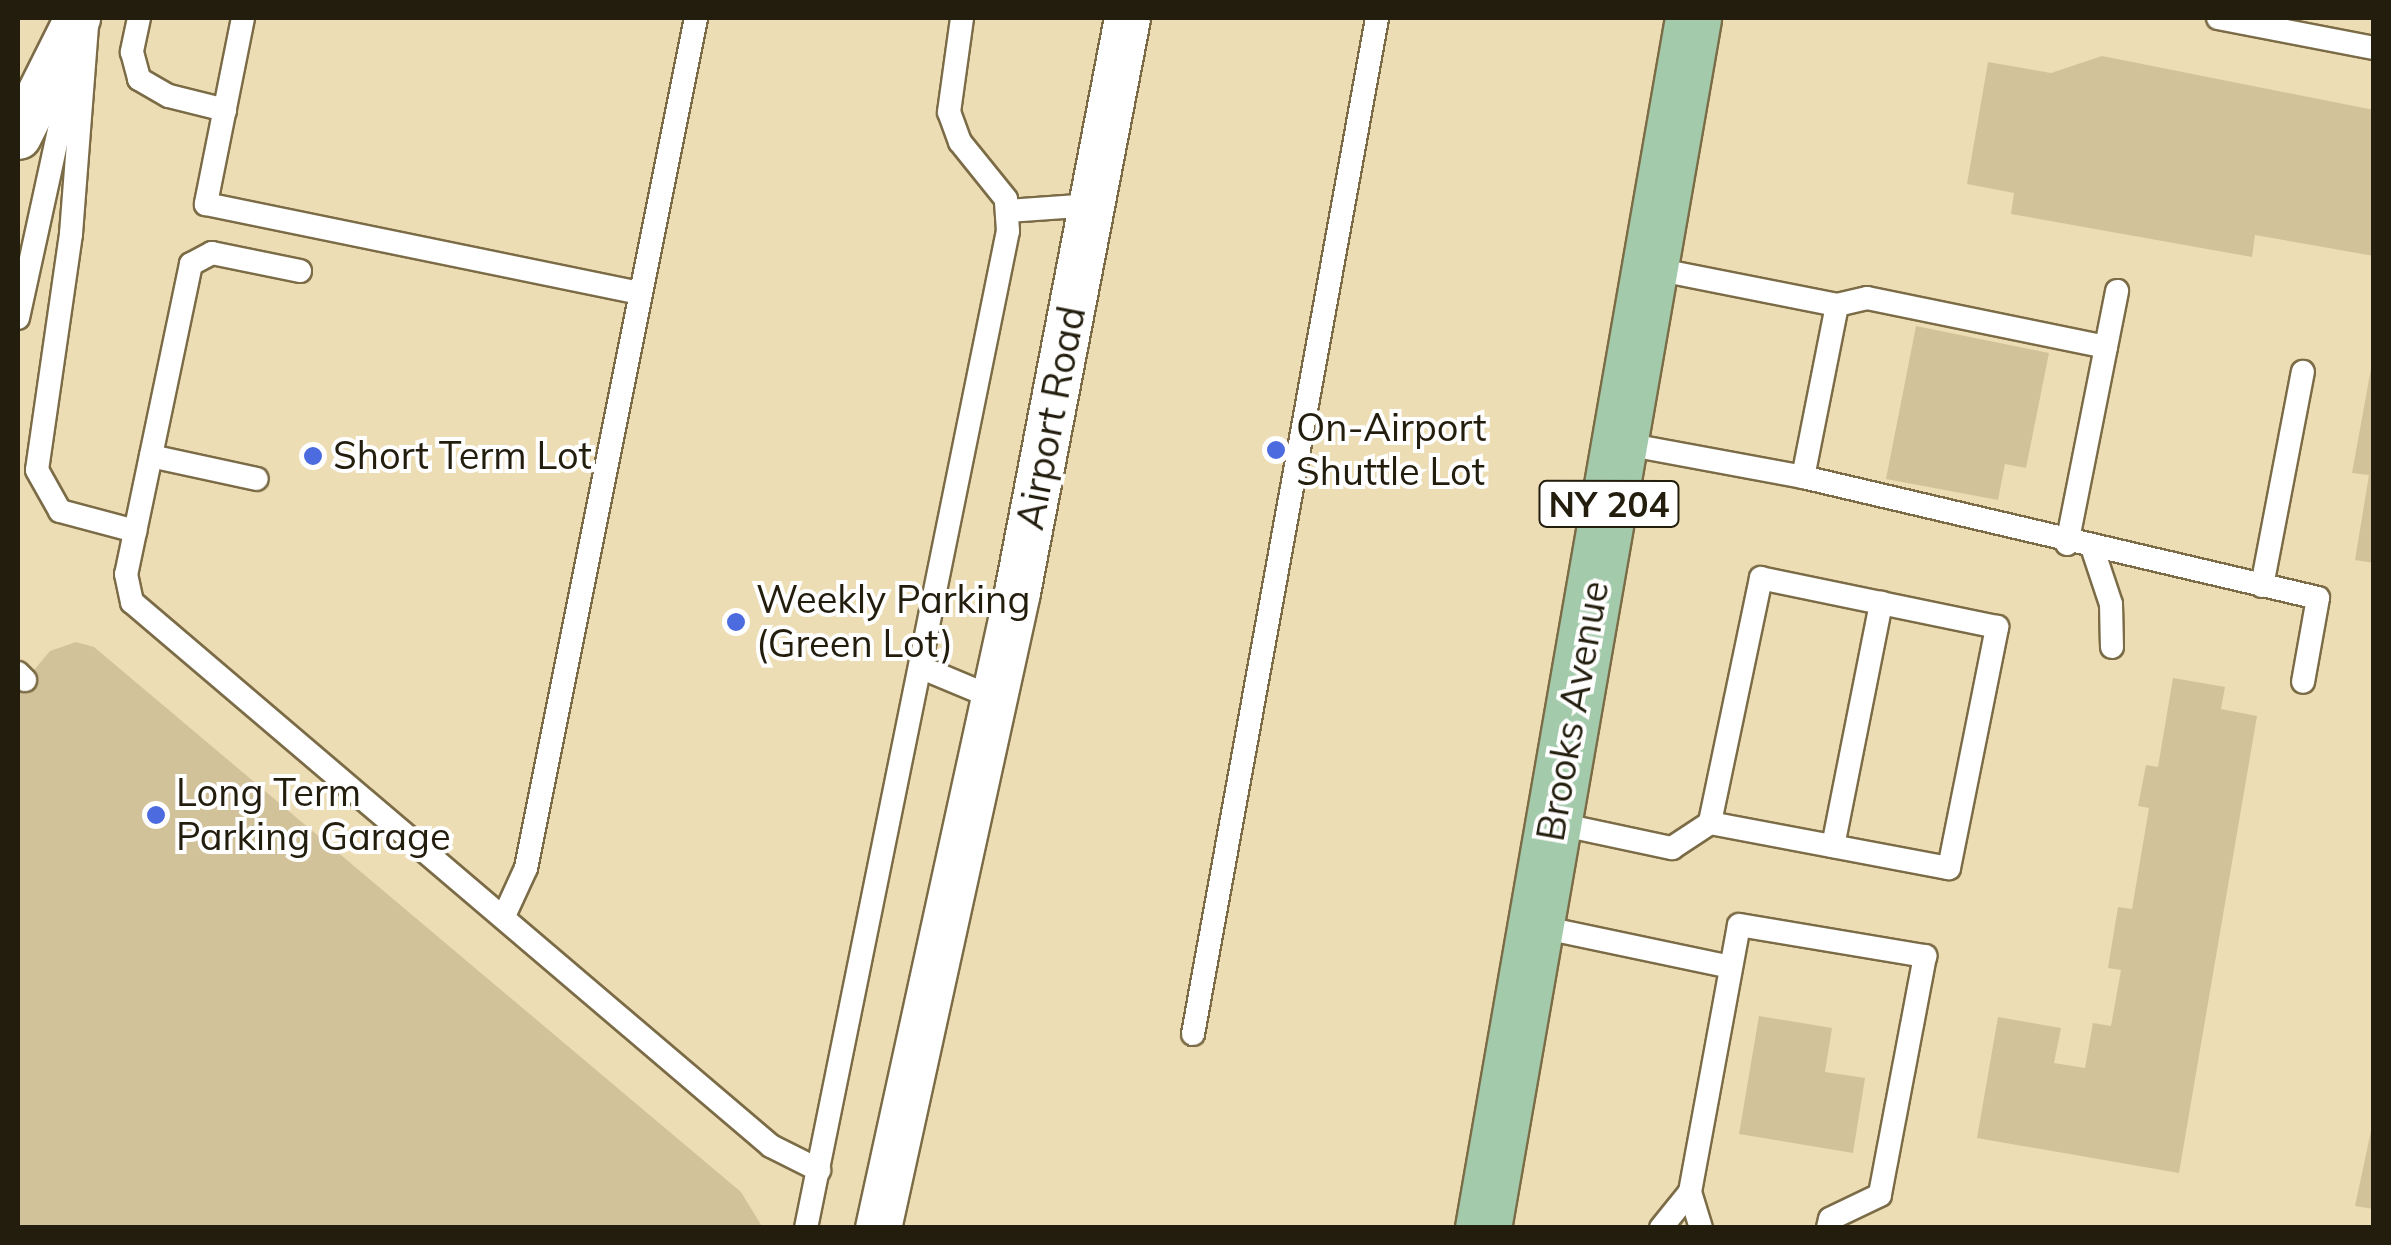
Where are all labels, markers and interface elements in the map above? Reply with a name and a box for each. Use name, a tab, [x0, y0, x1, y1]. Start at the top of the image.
street label: Airport Road	[1007, 303, 1095, 533]
place label: On-Airport Shuttle Lot	[1296, 405, 1487, 494]
place label: Short Term Lot	[333, 433, 592, 479]
marker: On-Airport Shuttle Lot	[1265, 439, 1287, 461]
marker: Short Term Lot	[302, 445, 324, 467]
road number: NY 204	[1536, 474, 1682, 534]
place label: Weekly Parking (Green Lot)	[756, 577, 1030, 666]
street label: Brooks Avenue	[1528, 577, 1618, 845]
marker: Weekly Parking (Green Lot)	[725, 611, 747, 633]
place label: Long Term Parking Garage	[176, 770, 451, 859]
marker: Long Term Parking Garage	[145, 804, 167, 826]

